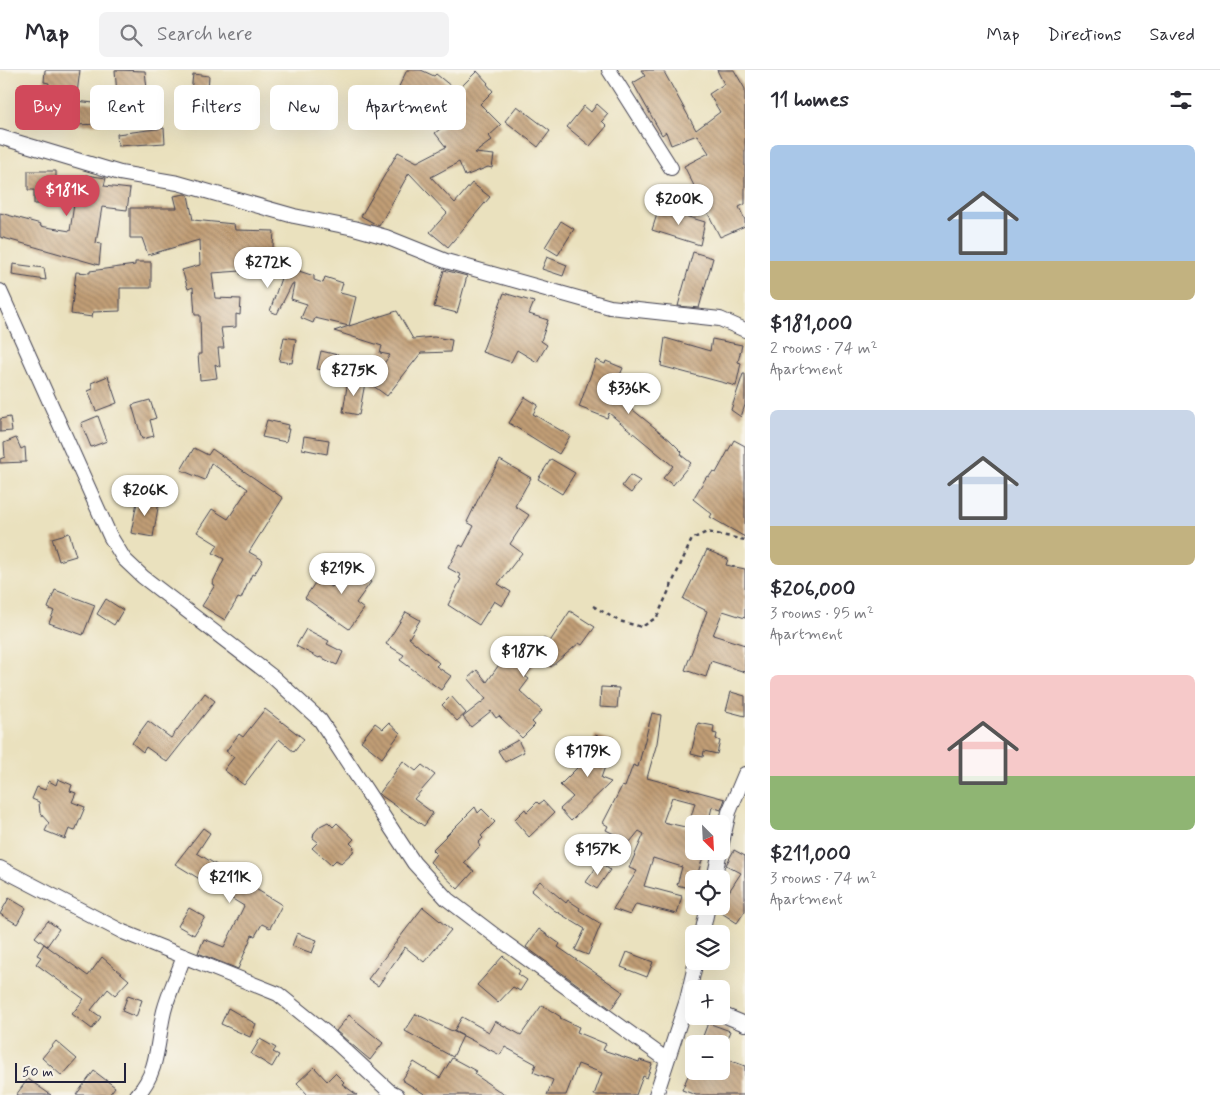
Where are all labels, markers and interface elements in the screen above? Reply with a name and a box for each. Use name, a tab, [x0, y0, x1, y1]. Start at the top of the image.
search box	[99, 12, 449, 57]
text: Map	[25, 19, 69, 50]
icon: search	[117, 21, 145, 49]
text: Search here	[157, 22, 253, 47]
text: Map	[987, 23, 1020, 47]
text: Directions	[1048, 23, 1122, 47]
text: Saved	[1150, 23, 1195, 47]
chip: Buy	[15, 85, 80, 130]
chip: Rent	[90, 85, 164, 130]
chip: Filters	[174, 85, 260, 130]
chip: New	[270, 85, 338, 130]
chip: Apartment	[348, 85, 466, 130]
text: 11 homes	[770, 86, 849, 114]
icon: filters	[1167, 86, 1195, 114]
pin: $181K	[32, 174, 102, 217]
icon: home	[938, 178, 1028, 268]
text: $181K	[46, 180, 88, 201]
pin: $200K	[644, 184, 714, 226]
text: $200K	[655, 189, 703, 210]
pin: $272K	[233, 246, 303, 289]
text: $272K	[245, 252, 291, 273]
text: $181,000	[770, 310, 852, 338]
text: 2 rooms · 74 m²	[770, 338, 878, 359]
pin: $275K	[319, 354, 389, 397]
text: Apartment	[770, 359, 843, 380]
text: $275K	[331, 360, 377, 381]
pin: $336K	[594, 372, 664, 415]
text: $336K	[608, 378, 650, 399]
icon: home	[938, 443, 1028, 533]
pin: $206K	[110, 474, 180, 517]
text: $206K	[122, 480, 168, 501]
pin: $219K	[307, 552, 377, 595]
text: $219K	[320, 558, 364, 579]
text: $206,000	[770, 575, 855, 603]
text: 3 rooms · 95 m²	[770, 603, 874, 624]
text: Apartment	[770, 624, 843, 645]
pin: $187K	[489, 636, 559, 678]
text: $187K	[501, 641, 547, 662]
icon: home	[938, 708, 1028, 798]
pin: $179K	[553, 736, 623, 778]
text: $179K	[566, 741, 610, 762]
north arrow	[685, 815, 730, 860]
map controls	[685, 815, 730, 1080]
pin: $157K	[563, 834, 633, 876]
text: $157K	[575, 839, 621, 860]
text: $211,000	[770, 840, 851, 868]
pin: $211K	[195, 862, 265, 904]
text: $211K	[209, 867, 251, 888]
text: 3 rooms · 74 m²	[770, 868, 877, 889]
button: locate	[685, 870, 730, 915]
text: Apartment	[770, 889, 843, 910]
button: layers	[685, 925, 730, 970]
button: +	[685, 980, 730, 1025]
button: −	[685, 1035, 730, 1080]
scale bar	[15, 1060, 126, 1083]
text: 50 m	[22, 1063, 53, 1081]

